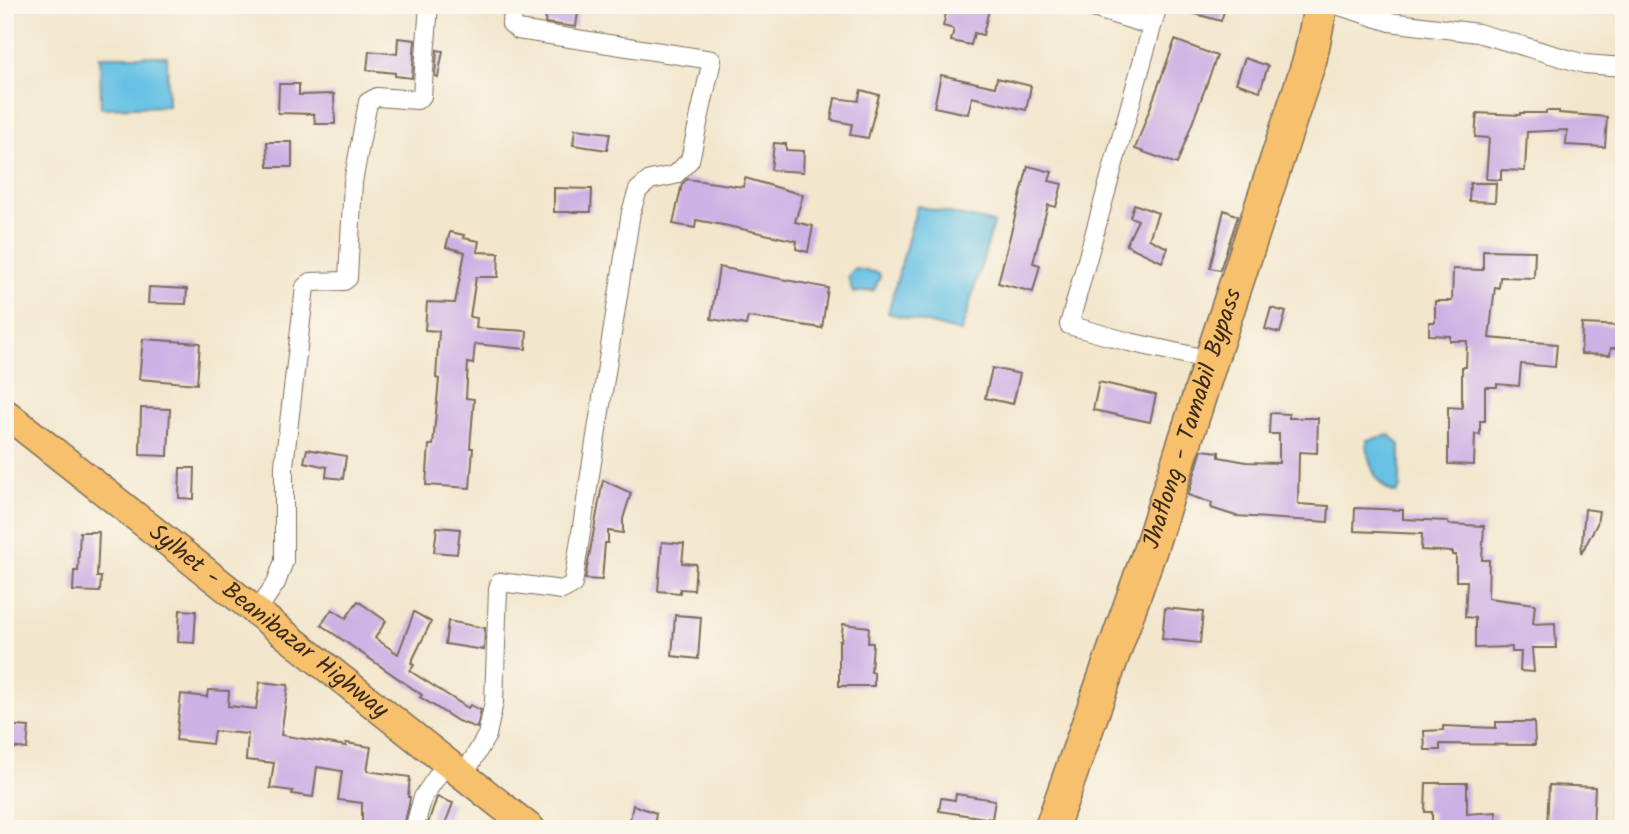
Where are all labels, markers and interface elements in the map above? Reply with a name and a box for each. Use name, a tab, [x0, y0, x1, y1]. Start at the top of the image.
street label: Jhaflong - Tamabil Bypass	[1132, 283, 1253, 554]
street label: Sylhet - Beanibazar Highway	[140, 514, 398, 729]

